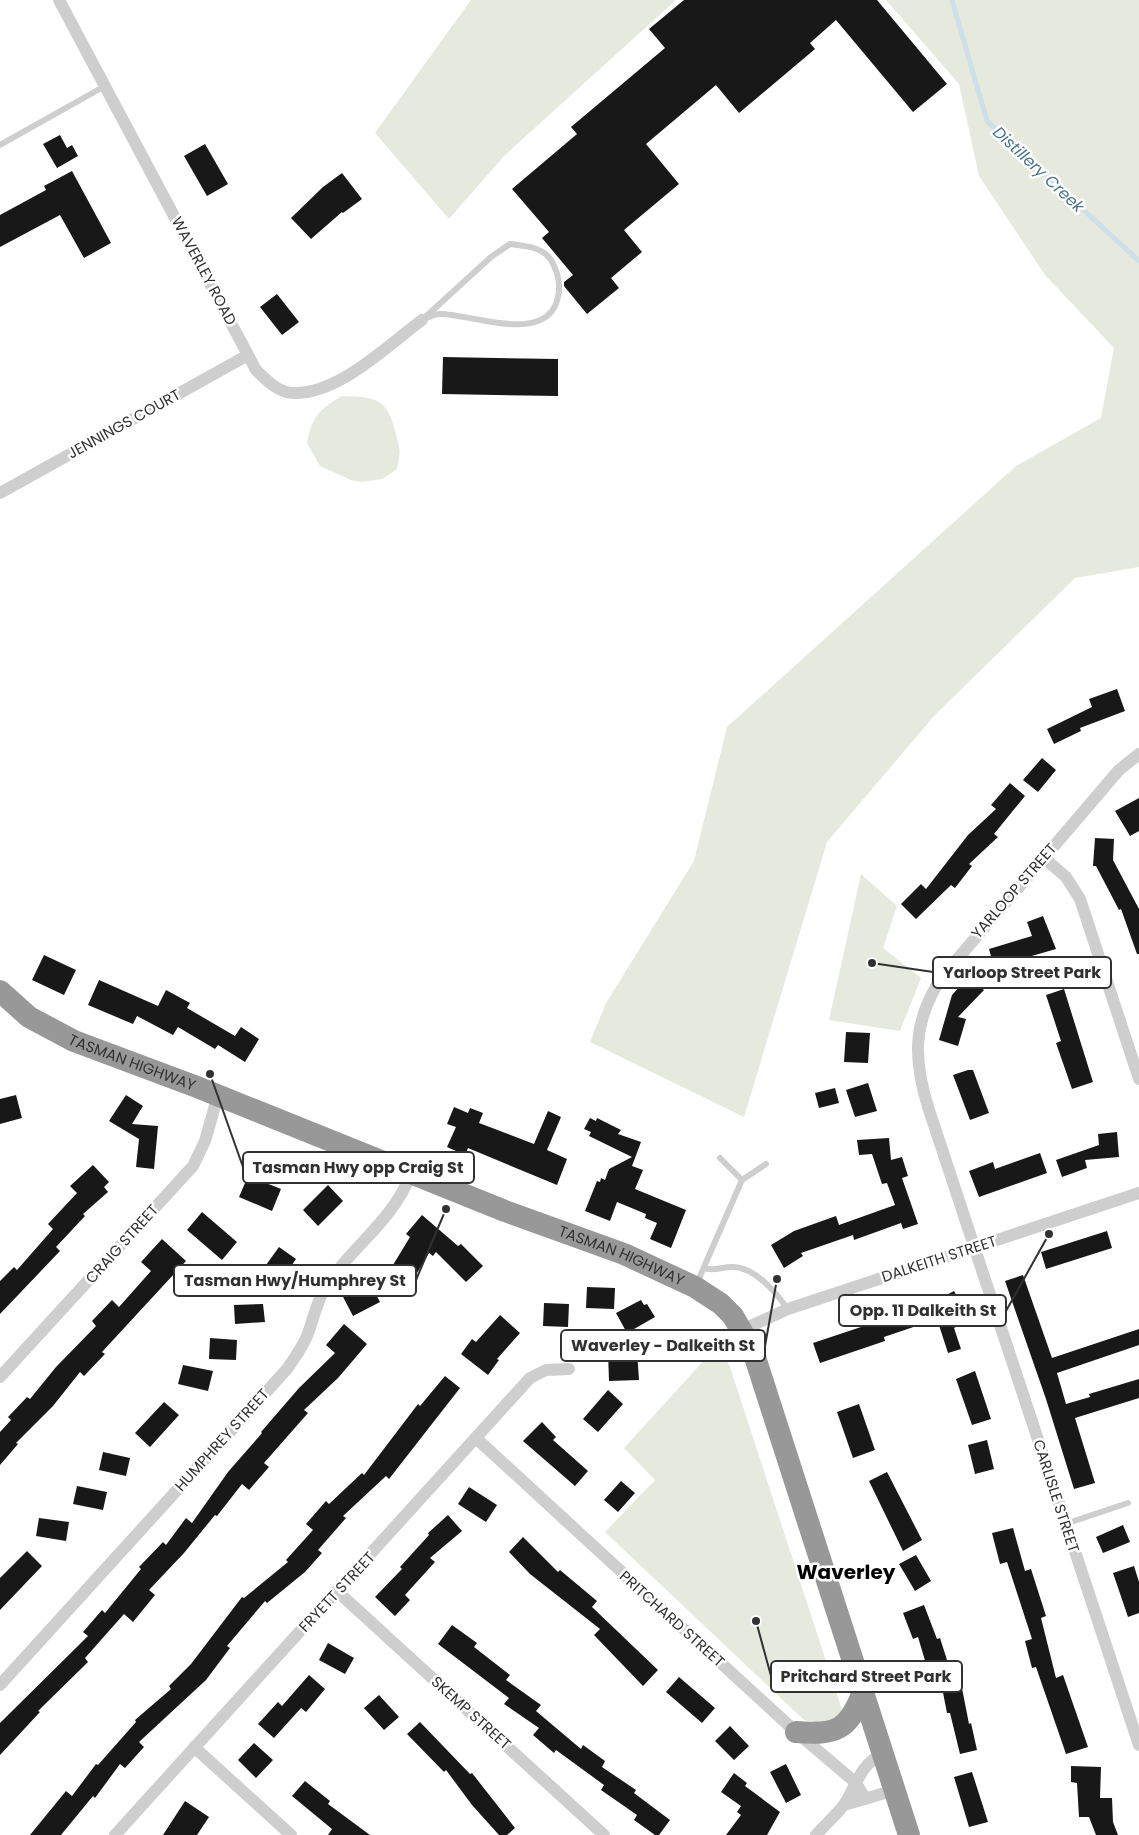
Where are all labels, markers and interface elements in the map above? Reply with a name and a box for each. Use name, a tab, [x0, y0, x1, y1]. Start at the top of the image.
water label: Distillery Creek	[988, 121, 1090, 218]
street label: WAVERLEY ROAD	[167, 213, 242, 329]
street label: JENNINGS COURT	[63, 384, 184, 463]
street label: YARLOOP STREET	[966, 838, 1061, 943]
callout: Yarloop Street Park	[933, 957, 1111, 988]
text: Yarloop Street Park	[943, 961, 1101, 984]
street label: TASMAN HIGHWAY	[65, 1029, 199, 1096]
callout: Tasman Hwy opp Craig St	[243, 1152, 474, 1183]
text: Tasman Hwy opp Craig St	[253, 1156, 463, 1179]
street label: CRAIG STREET	[80, 1200, 163, 1288]
street label: TASMAN HIGHWAY	[556, 1220, 688, 1291]
street label: DALKEITH STREET	[879, 1230, 999, 1287]
callout: Tasman Hwy/Humphrey St	[174, 1265, 416, 1296]
text: Tasman Hwy/Humphrey St	[184, 1269, 406, 1292]
callout: Opp. 11 Dalkeith St	[839, 1295, 1006, 1326]
text: Opp. 11 Dalkeith St	[850, 1299, 996, 1322]
callout: Waverley - Dalkeith St	[561, 1330, 765, 1361]
text: Waverley - Dalkeith St	[571, 1334, 755, 1357]
street label: HUMPHREY STREET	[170, 1384, 273, 1496]
street label: CARLISLE STREET	[1028, 1437, 1085, 1555]
street label: FRYETT STREET	[294, 1547, 379, 1636]
district label: Waverley	[797, 1558, 896, 1586]
street label: PRITCHARD STREET	[615, 1566, 730, 1672]
callout: Pritchard Street Park	[771, 1661, 962, 1692]
text: Pritchard Street Park	[781, 1665, 952, 1688]
street label: SKEMP STREET	[427, 1671, 516, 1754]

